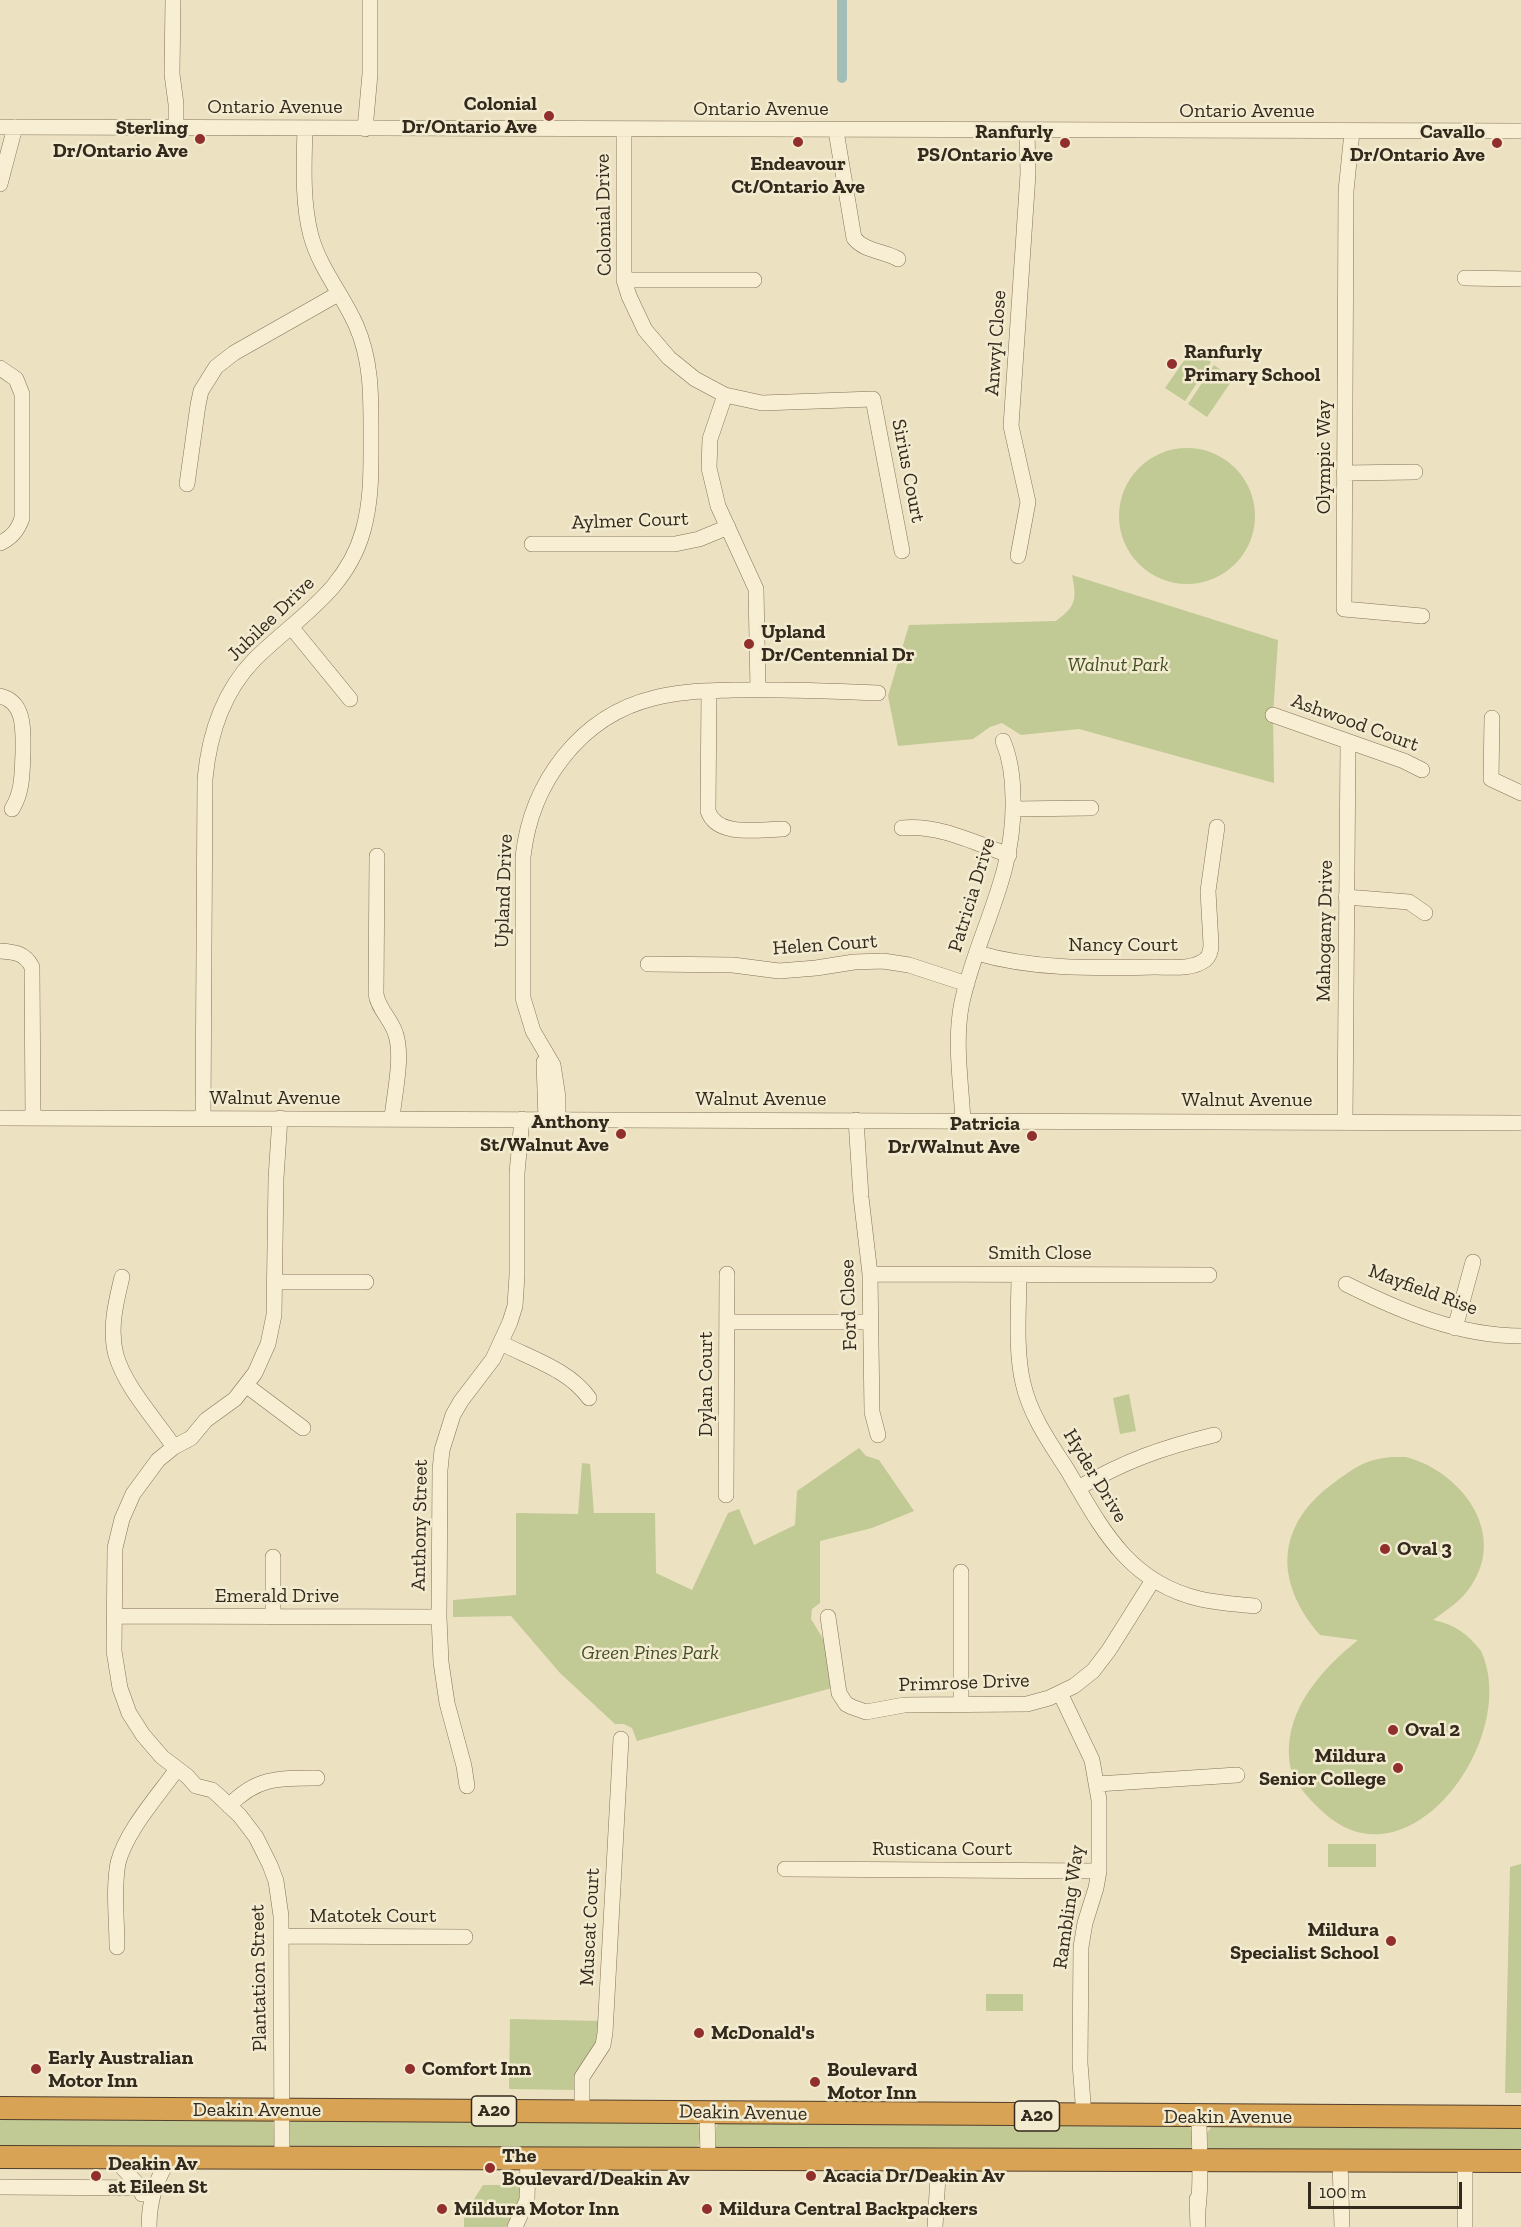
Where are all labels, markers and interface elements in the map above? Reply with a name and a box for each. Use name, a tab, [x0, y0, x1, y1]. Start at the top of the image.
place label: Colonial Dr/Ontario Ave	[402, 92, 537, 139]
street label: Ontario Avenue	[207, 95, 343, 119]
street label: Ontario Avenue	[693, 97, 829, 121]
street label: Ontario Avenue	[1179, 99, 1315, 123]
marker: Colonial Dr/Ontario Ave	[542, 109, 556, 123]
place label: Sterling Dr/Ontario Ave	[53, 116, 188, 163]
place label: Ranfurly PS/Ontario Ave	[917, 120, 1053, 167]
place label: Cavallo Dr/Ontario Ave	[1350, 120, 1485, 167]
marker: Sterling Dr/Ontario Ave	[193, 132, 207, 146]
marker: Endeavour Ct/Ontario Ave	[791, 135, 805, 149]
marker: Ranfurly PS/Ontario Ave	[1058, 136, 1072, 150]
marker: Cavallo Dr/Ontario Ave	[1490, 136, 1504, 150]
place label: Endeavour Ct/Ontario Ave	[731, 152, 865, 199]
street label: Colonial Drive	[591, 154, 617, 276]
street label: Anwyl Close	[980, 289, 1012, 397]
place label: Ranfurly Primary School	[1184, 340, 1320, 387]
marker: Ranfurly Primary School	[1165, 357, 1179, 371]
street label: Olympic Way	[1312, 400, 1336, 514]
street label: Sirius Court	[886, 417, 930, 525]
street label: Aylmer Court	[571, 507, 689, 535]
street label: Jubilee Drive	[222, 571, 320, 667]
place label: Upland Dr/Centennial Dr	[761, 620, 914, 667]
marker: Upland Dr/Centennial Dr	[742, 637, 756, 651]
park label: Walnut Park	[1067, 653, 1169, 677]
street label: Ashwood Court	[1288, 689, 1422, 757]
street label: Upland Drive	[490, 834, 518, 948]
street label: Patricia Drive	[943, 835, 1001, 955]
street label: Mahogany Drive	[1312, 860, 1338, 1002]
street label: Helen Court	[772, 929, 878, 961]
street label: Nancy Court	[1068, 933, 1178, 957]
street label: Walnut Avenue	[210, 1086, 340, 1110]
street label: Walnut Avenue	[696, 1087, 826, 1111]
street label: Walnut Avenue	[1182, 1088, 1312, 1112]
place label: Anthony St/Walnut Ave	[480, 1110, 609, 1157]
place label: Patricia Dr/Walnut Ave	[888, 1112, 1020, 1159]
marker: Anthony St/Walnut Ave	[614, 1127, 628, 1141]
marker: Patricia Dr/Walnut Ave	[1025, 1129, 1039, 1143]
street label: Smith Close	[988, 1241, 1092, 1265]
street label: Ford Close	[835, 1259, 863, 1351]
street label: Mayfield Rise	[1365, 1259, 1481, 1321]
street label: Dylan Court	[694, 1331, 718, 1437]
street label: Hyder Drive	[1058, 1425, 1132, 1527]
street label: Anthony Street	[407, 1459, 433, 1591]
place label: Oval 3	[1397, 1537, 1452, 1561]
marker: Oval 3	[1378, 1542, 1392, 1556]
street label: Emerald Drive	[215, 1584, 339, 1608]
park label: Green Pines Park	[581, 1641, 719, 1665]
street label: Primrose Drive	[898, 1669, 1030, 1697]
place label: Oval 2	[1405, 1718, 1460, 1742]
marker: Oval 2	[1386, 1723, 1400, 1737]
place label: Mildura Senior College	[1259, 1744, 1386, 1791]
marker: Mildura Senior College	[1391, 1761, 1405, 1775]
street label: Rusticana Court	[872, 1837, 1012, 1861]
street label: Rambling Way	[1048, 1843, 1090, 1971]
street label: Muscat Court	[575, 1867, 605, 1987]
street label: Plantation Street	[246, 1904, 272, 2052]
street label: Matotek Court	[310, 1904, 436, 1928]
place label: Mildura Specialist School	[1230, 1918, 1379, 1965]
marker: Mildura Specialist School	[1384, 1934, 1398, 1948]
place label: McDonald's	[711, 2021, 815, 2045]
marker: McDonald's	[692, 2026, 706, 2040]
place label: Early Australian Motor Inn	[48, 2046, 193, 2093]
place label: Comfort Inn	[422, 2057, 531, 2081]
place label: Boulevard Motor Inn	[827, 2058, 917, 2105]
marker: Early Australian Motor Inn	[29, 2062, 43, 2076]
marker: Comfort Inn	[403, 2062, 417, 2076]
marker: Boulevard Motor Inn	[808, 2075, 822, 2089]
road number: A20	[472, 2096, 516, 2126]
street label: Deakin Avenue	[193, 2098, 321, 2122]
street label: Deakin Avenue	[679, 2100, 807, 2126]
road number: A20	[1014, 2101, 1060, 2131]
street label: Deakin Avenue	[1164, 2105, 1292, 2129]
place label: The Boulevard/Deakin Av	[502, 2144, 690, 2191]
place label: Deakin Av at Eileen St	[108, 2152, 207, 2199]
marker: The Boulevard/Deakin Av	[483, 2161, 497, 2175]
place label: Acacia Dr/Deakin Av	[823, 2164, 1005, 2188]
marker: Deakin Av at Eileen St	[89, 2169, 103, 2183]
marker: Acacia Dr/Deakin Av	[804, 2169, 818, 2183]
scale bar	[1311, 2170, 1466, 2208]
text: 100 m	[1319, 2181, 1366, 2203]
place label: Mildura Motor Inn	[454, 2197, 619, 2221]
place label: Mildura Central Backpackers	[719, 2197, 978, 2221]
marker: Mildura Motor Inn	[435, 2202, 449, 2216]
marker: Mildura Central Backpackers	[700, 2202, 714, 2216]

